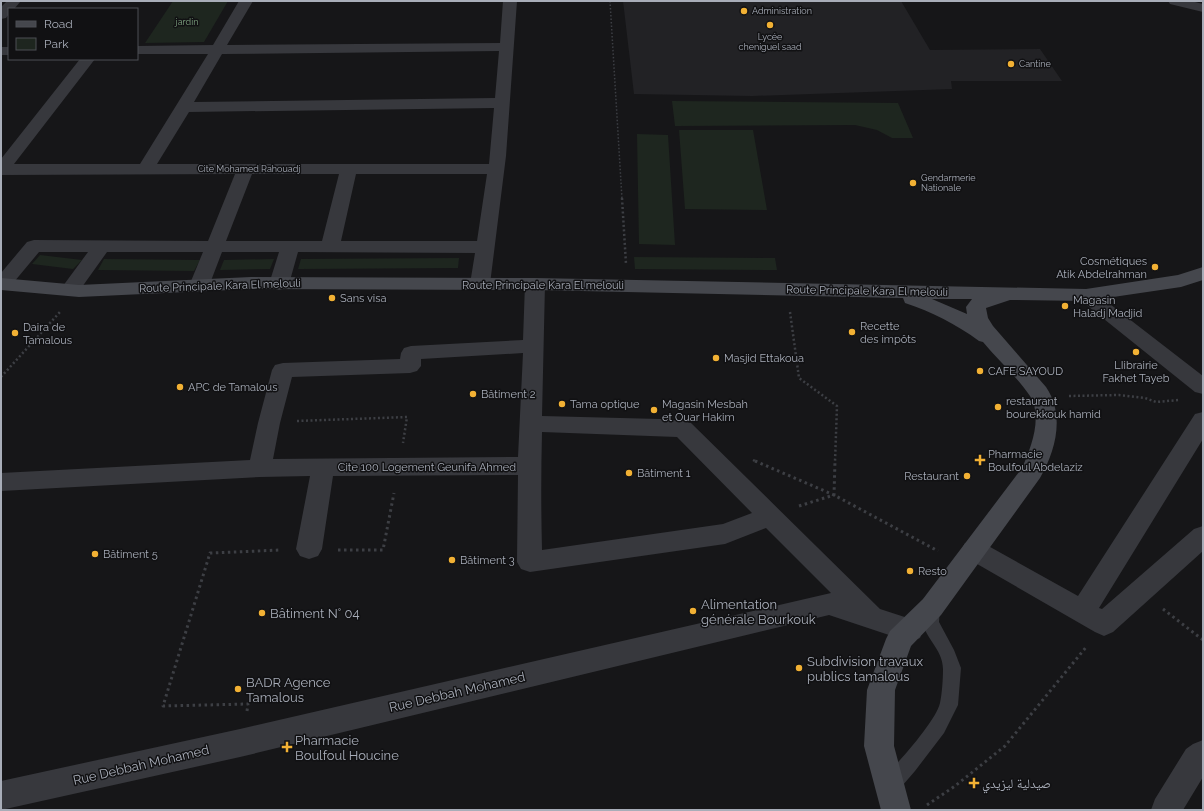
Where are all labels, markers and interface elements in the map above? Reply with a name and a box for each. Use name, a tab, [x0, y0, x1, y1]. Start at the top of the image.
marker: Administration	[739, 6, 749, 16]
place label: Administration	[752, 6, 812, 16]
legend	[8, 8, 138, 60]
text: Road	[44, 17, 73, 31]
park label: jardin	[174, 17, 198, 27]
marker: Lycée cheniguel saad	[765, 20, 775, 30]
place label: Lycée cheniguel saad	[738, 32, 802, 52]
text: Park	[44, 37, 69, 51]
marker: Cantine	[1006, 59, 1016, 69]
place label: Cantine	[1019, 59, 1052, 69]
street label: Cite Mohamed Rahouadj	[198, 164, 300, 174]
place label: Gendarmerie Nationale	[921, 173, 976, 193]
marker: Gendarmerie Nationale	[908, 178, 918, 188]
place label: Cosmétiques Atik Abdelrahman	[1056, 255, 1147, 281]
marker: Cosmétiques Atik Abdelrahman	[1150, 262, 1160, 272]
street label: Route Principale Kara El melouli	[139, 277, 301, 295]
street label: Route Principale Kara El melouli	[462, 279, 624, 292]
street label: Route Principale Kara El melouli	[786, 283, 948, 299]
place label: Sans visa	[340, 292, 386, 305]
marker: Sans visa	[327, 293, 337, 303]
place label: Magasin Haladj Madjid	[1073, 294, 1142, 320]
marker: Magasin Haladj Madjid	[1060, 301, 1070, 311]
place label: Recette des impôts	[860, 320, 916, 346]
place label: Daira de Tamalous	[23, 321, 72, 347]
marker: Recette des impôts	[847, 327, 857, 337]
marker: Daira de Tamalous	[10, 328, 20, 338]
marker: LIibrairie Fakhet Tayeb	[1131, 347, 1141, 357]
place label: Masjid Ettakoua	[724, 352, 804, 365]
marker: Masjid Ettakoua	[711, 353, 721, 363]
place label: LIibrairie Fakhet Tayeb	[1103, 359, 1170, 385]
place label: CAFE SAYOUD	[988, 365, 1063, 378]
marker: CAFE SAYOUD	[975, 366, 985, 376]
place label: APC de Tamalous	[188, 381, 277, 394]
marker: APC de Tamalous	[175, 382, 185, 392]
place label: Bâtiment 2	[481, 388, 536, 401]
marker: Bâtiment 2	[468, 389, 478, 399]
place label: restaurant bourekkouk hamid	[1006, 395, 1101, 421]
place label: Tama optique	[570, 398, 640, 411]
place label: Magasin Mesbah et Ouar Hakim	[662, 398, 748, 424]
marker: Tama optique	[557, 399, 567, 409]
marker: restaurant bourekkouk hamid	[993, 402, 1003, 412]
marker: Magasin Mesbah et Ouar Hakim	[649, 405, 659, 415]
place label: Pharmacie Boulfoul Abdelaziz	[988, 448, 1083, 474]
marker: Pharmacie Boulfoul Abdelaziz	[975, 455, 985, 465]
street label: Cite 100 Logement Geunifa Ahmed	[338, 461, 516, 474]
place label: Bâtiment 1	[637, 467, 691, 480]
marker: Bâtiment 1	[624, 468, 634, 478]
place label: Restaurant	[904, 470, 959, 483]
marker: Restaurant	[962, 471, 972, 481]
place label: Bâtiment 5	[103, 548, 158, 561]
marker: Bâtiment 5	[90, 549, 100, 559]
place label: Bâtiment 3	[460, 554, 515, 567]
marker: Bâtiment 3	[447, 555, 457, 565]
place label: Resto	[918, 565, 947, 578]
marker: Resto	[905, 566, 915, 576]
place label: Alimentation générale Bourkouk	[701, 597, 816, 627]
place label: Bâtiment N° 04	[270, 606, 360, 621]
marker: Alimentation générale Bourkouk	[688, 606, 698, 616]
marker: Bâtiment N° 04	[257, 608, 267, 618]
place label: Subdivision travaux publics tamalous	[807, 654, 923, 684]
marker: Subdivision travaux publics tamalous	[794, 663, 804, 673]
street label: Rue Debbah Mohamed	[387, 669, 527, 715]
place label: BADR Agence Tamalous	[246, 675, 331, 705]
marker: BADR Agence Tamalous	[233, 684, 243, 694]
place label: Pharmacie Boulfoul Houcine	[295, 733, 399, 763]
street label: Rue Debbah Mohamed	[71, 742, 211, 788]
marker: Pharmacie Boulfoul Houcine	[282, 742, 292, 752]
place label: صيدلية ليزيدي	[982, 776, 1051, 794]
marker: صيدلية ليزيدي	[969, 778, 979, 788]

